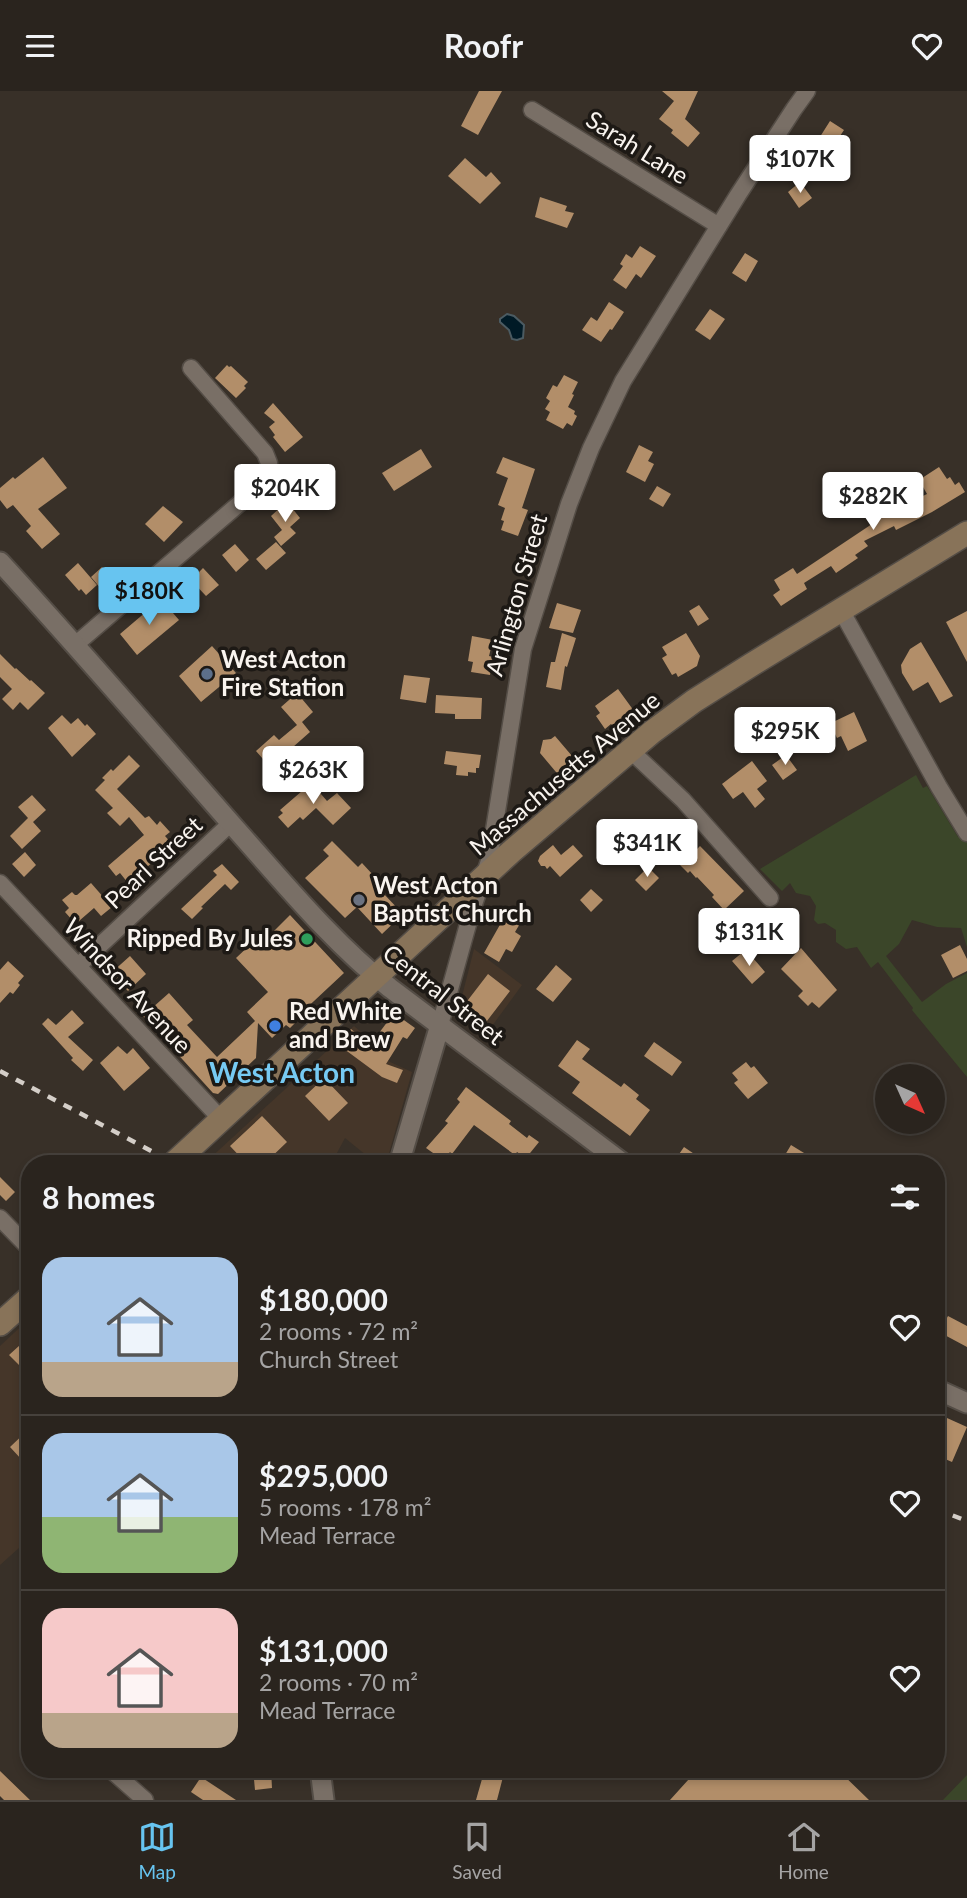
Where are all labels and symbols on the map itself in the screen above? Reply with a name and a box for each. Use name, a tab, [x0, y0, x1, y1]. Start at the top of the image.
street label: Sarah Lane	[581, 104, 694, 190]
pin: $107K	[751, 135, 849, 195]
pin: $204K	[236, 465, 334, 524]
pin: $282K	[824, 473, 922, 532]
street label: Arlington Street	[479, 510, 553, 679]
pin: $180K	[100, 567, 198, 627]
place label: West Acton Fire Station	[221, 644, 346, 701]
marker: West Acton Fire Station	[199, 666, 215, 682]
street label: Massachusetts Avenue	[463, 685, 665, 861]
pin: $295K	[736, 707, 834, 767]
pin: $263K	[264, 747, 362, 806]
street label: Pearl Street	[98, 809, 208, 914]
pin: $341K	[598, 819, 696, 879]
place label: West Acton Baptist Church	[373, 870, 532, 927]
marker: West Acton Baptist Church	[351, 892, 367, 908]
pin: $131K	[700, 909, 798, 968]
street label: Windsor Avenue	[58, 911, 198, 1059]
place label: Ripped By Jules	[127, 923, 293, 952]
marker: Ripped By Jules	[299, 931, 315, 947]
street label: Central Street	[378, 938, 511, 1050]
place label: Red White and Brew	[289, 996, 402, 1053]
marker: Red White and Brew	[267, 1018, 283, 1034]
district label: West Acton	[209, 1055, 355, 1089]
north arrow	[875, 1064, 945, 1134]

